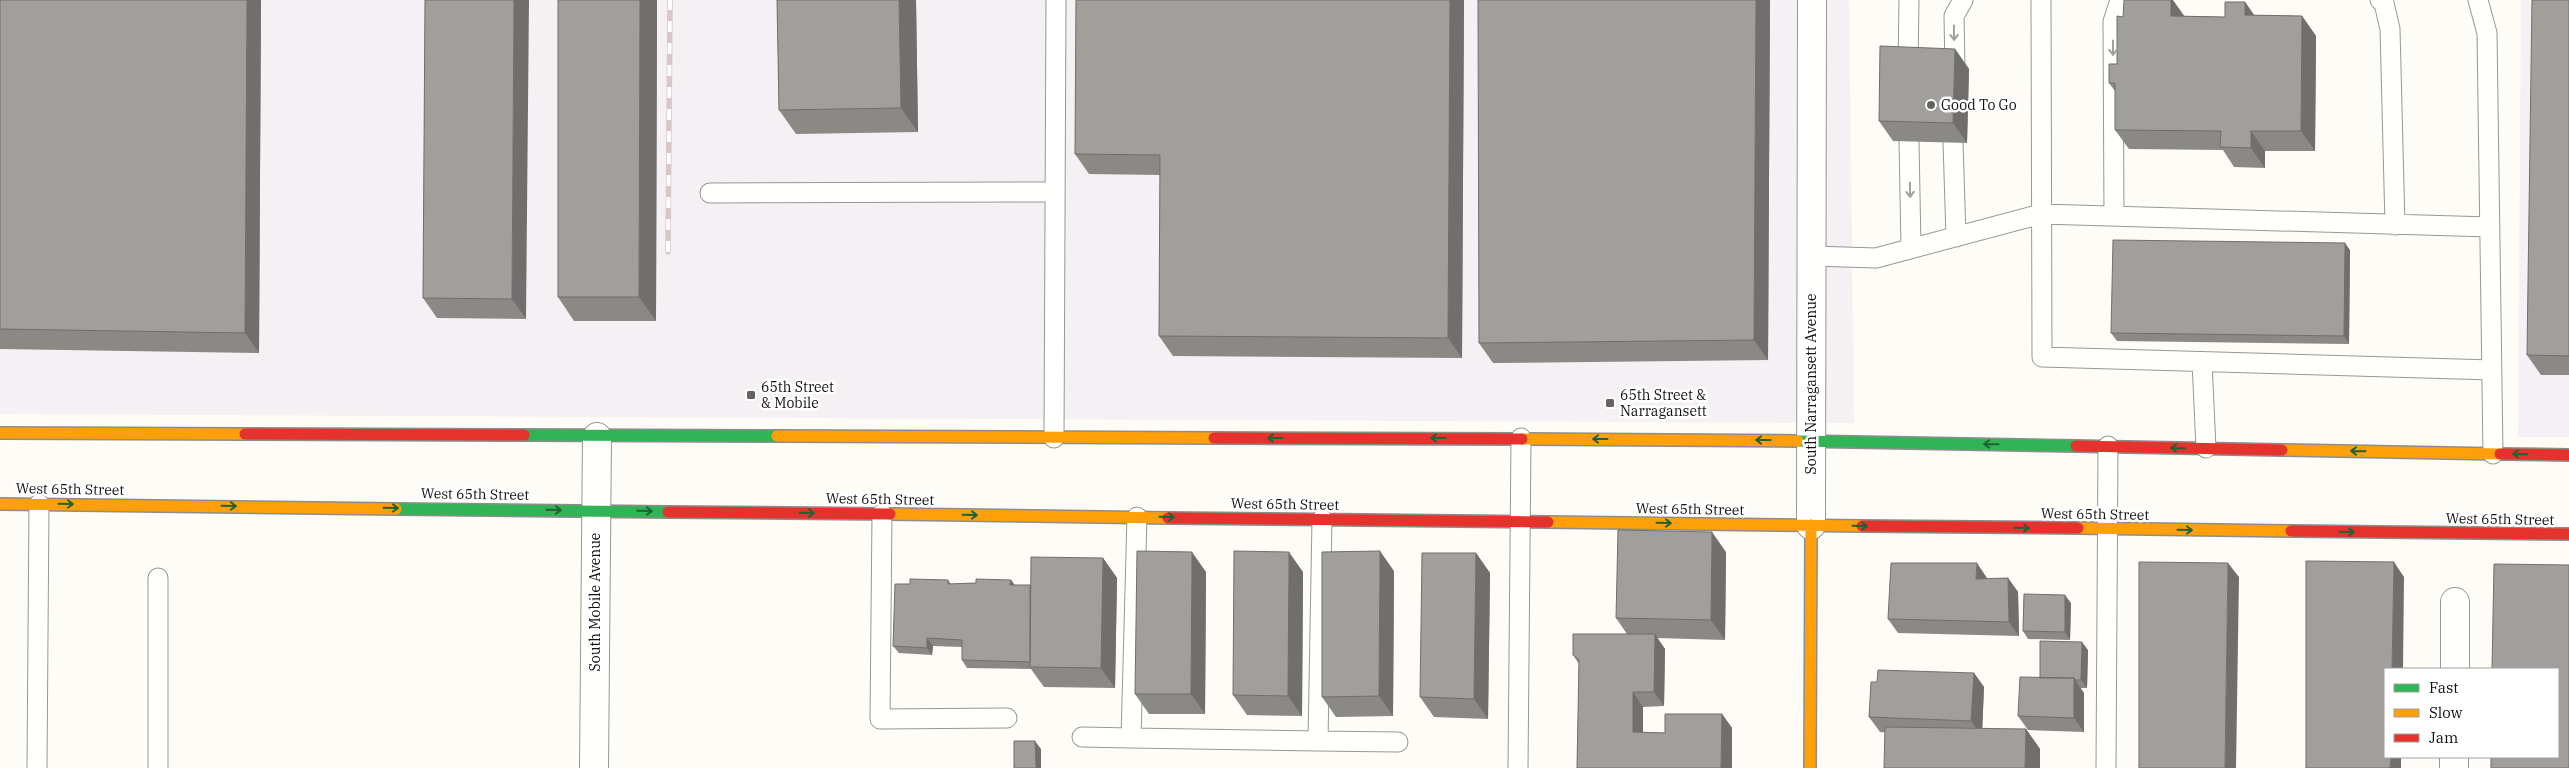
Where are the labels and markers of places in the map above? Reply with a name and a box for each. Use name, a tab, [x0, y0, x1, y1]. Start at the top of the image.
place label: Good To Go	[1941, 96, 2017, 114]
marker: Good To Go	[1925, 99, 1937, 111]
place label: 65th Street & Mobile	[761, 378, 834, 412]
place label: 65th Street & Narragansett	[1620, 386, 1707, 420]
marker: 65th Street & Mobile	[745, 389, 757, 401]
marker: 65th Street & Narragansett	[1604, 397, 1616, 409]

